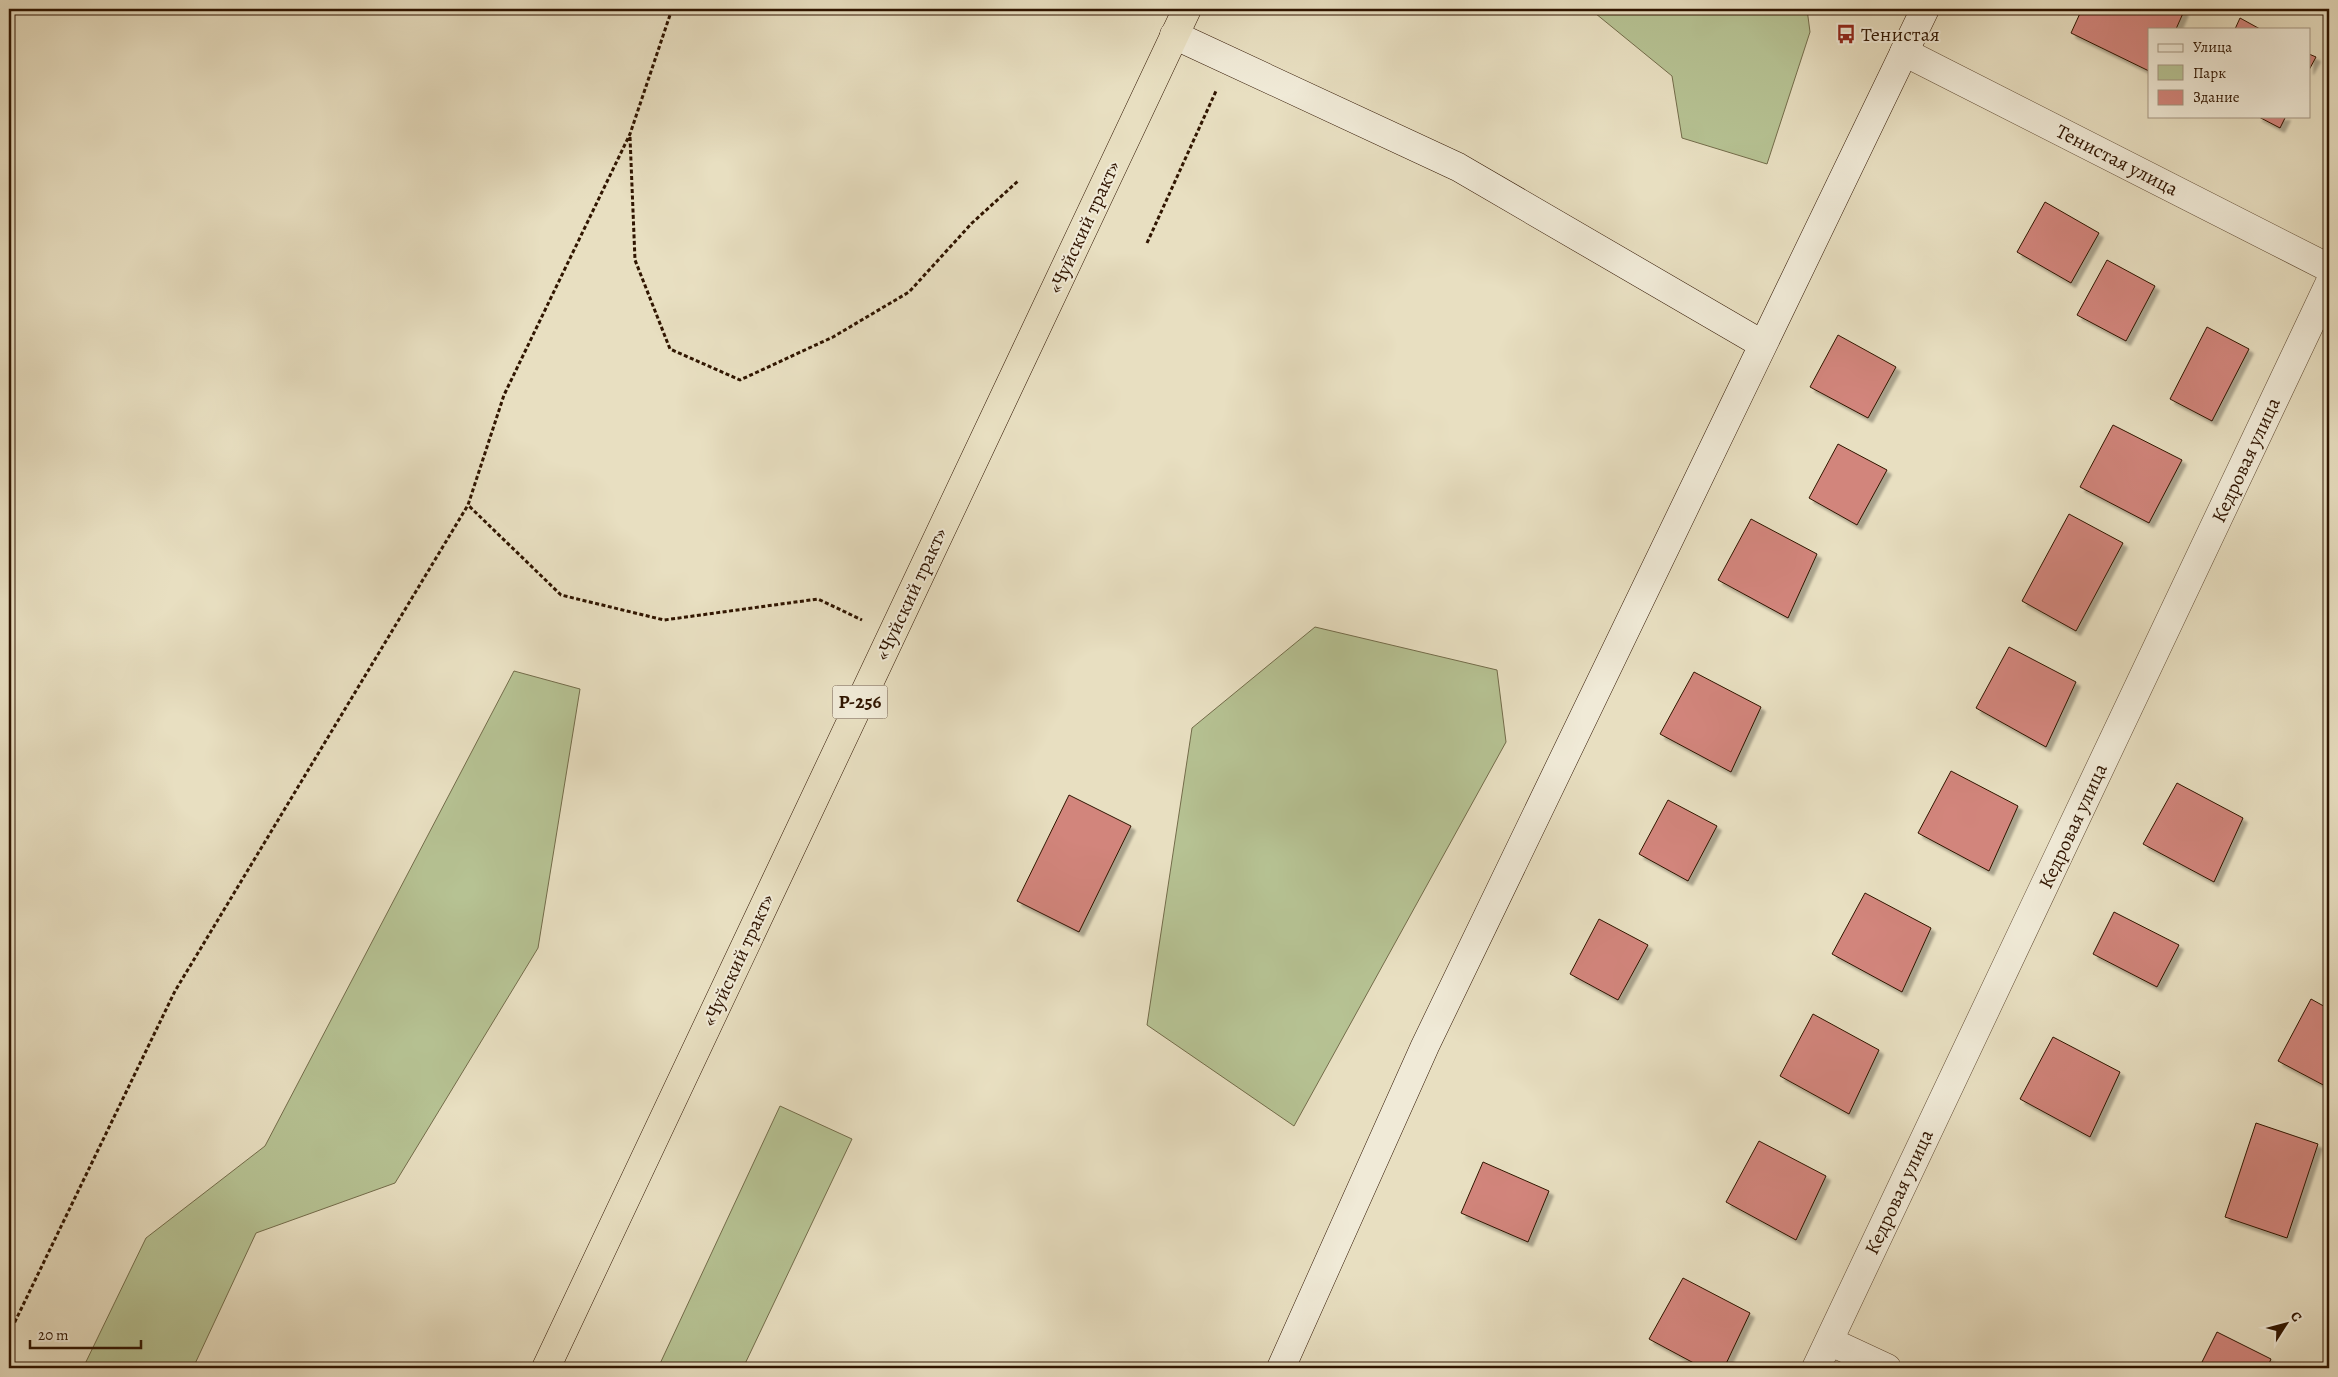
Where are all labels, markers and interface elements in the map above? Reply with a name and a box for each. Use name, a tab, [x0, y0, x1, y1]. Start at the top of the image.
place label: Тенистая	[1861, 21, 1940, 48]
bus stop icon: Тенистая	[1835, 23, 1857, 45]
legend	[2148, 28, 2310, 118]
text: Улица	[2193, 37, 2232, 57]
text: Парк	[2193, 63, 2226, 83]
text: Здание	[2193, 87, 2240, 107]
street label: Тенистая улица	[2051, 118, 2183, 203]
street label: «Чуйский тракт»	[1041, 156, 1127, 298]
street label: Кедровая улица	[2205, 392, 2287, 527]
street label: «Чуйский тракт»	[868, 523, 954, 665]
road number: Р-256	[832, 686, 888, 719]
street label: Кедровая улица	[2032, 758, 2114, 893]
street label: «Чуйский тракт»	[695, 889, 781, 1031]
street label: Кедровая улица	[1858, 1124, 1940, 1259]
north arrow	[2260, 1300, 2310, 1350]
text: С	[2286, 1308, 2307, 1326]
scale bar	[30, 1317, 141, 1349]
text: 20 m	[38, 1325, 69, 1345]

